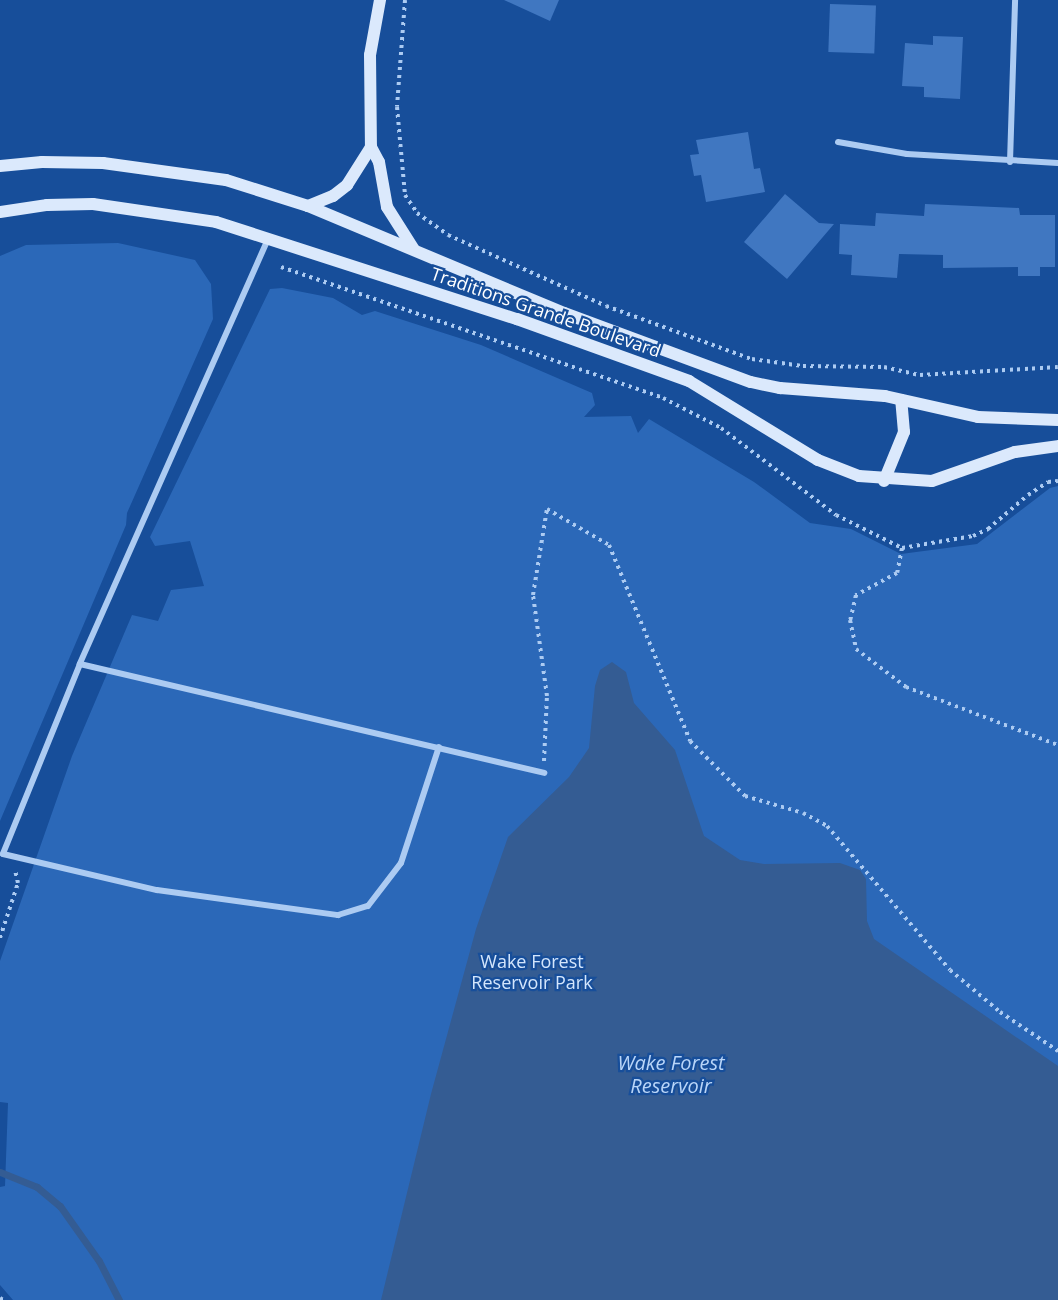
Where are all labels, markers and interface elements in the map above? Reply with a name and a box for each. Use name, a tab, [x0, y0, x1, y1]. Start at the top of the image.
street label: Traditions Grande Boulevard	[428, 262, 664, 362]
park label: Wake Forest Reservoir Park	[471, 951, 593, 994]
water label: Wake Forest Reservoir	[617, 1051, 725, 1098]

